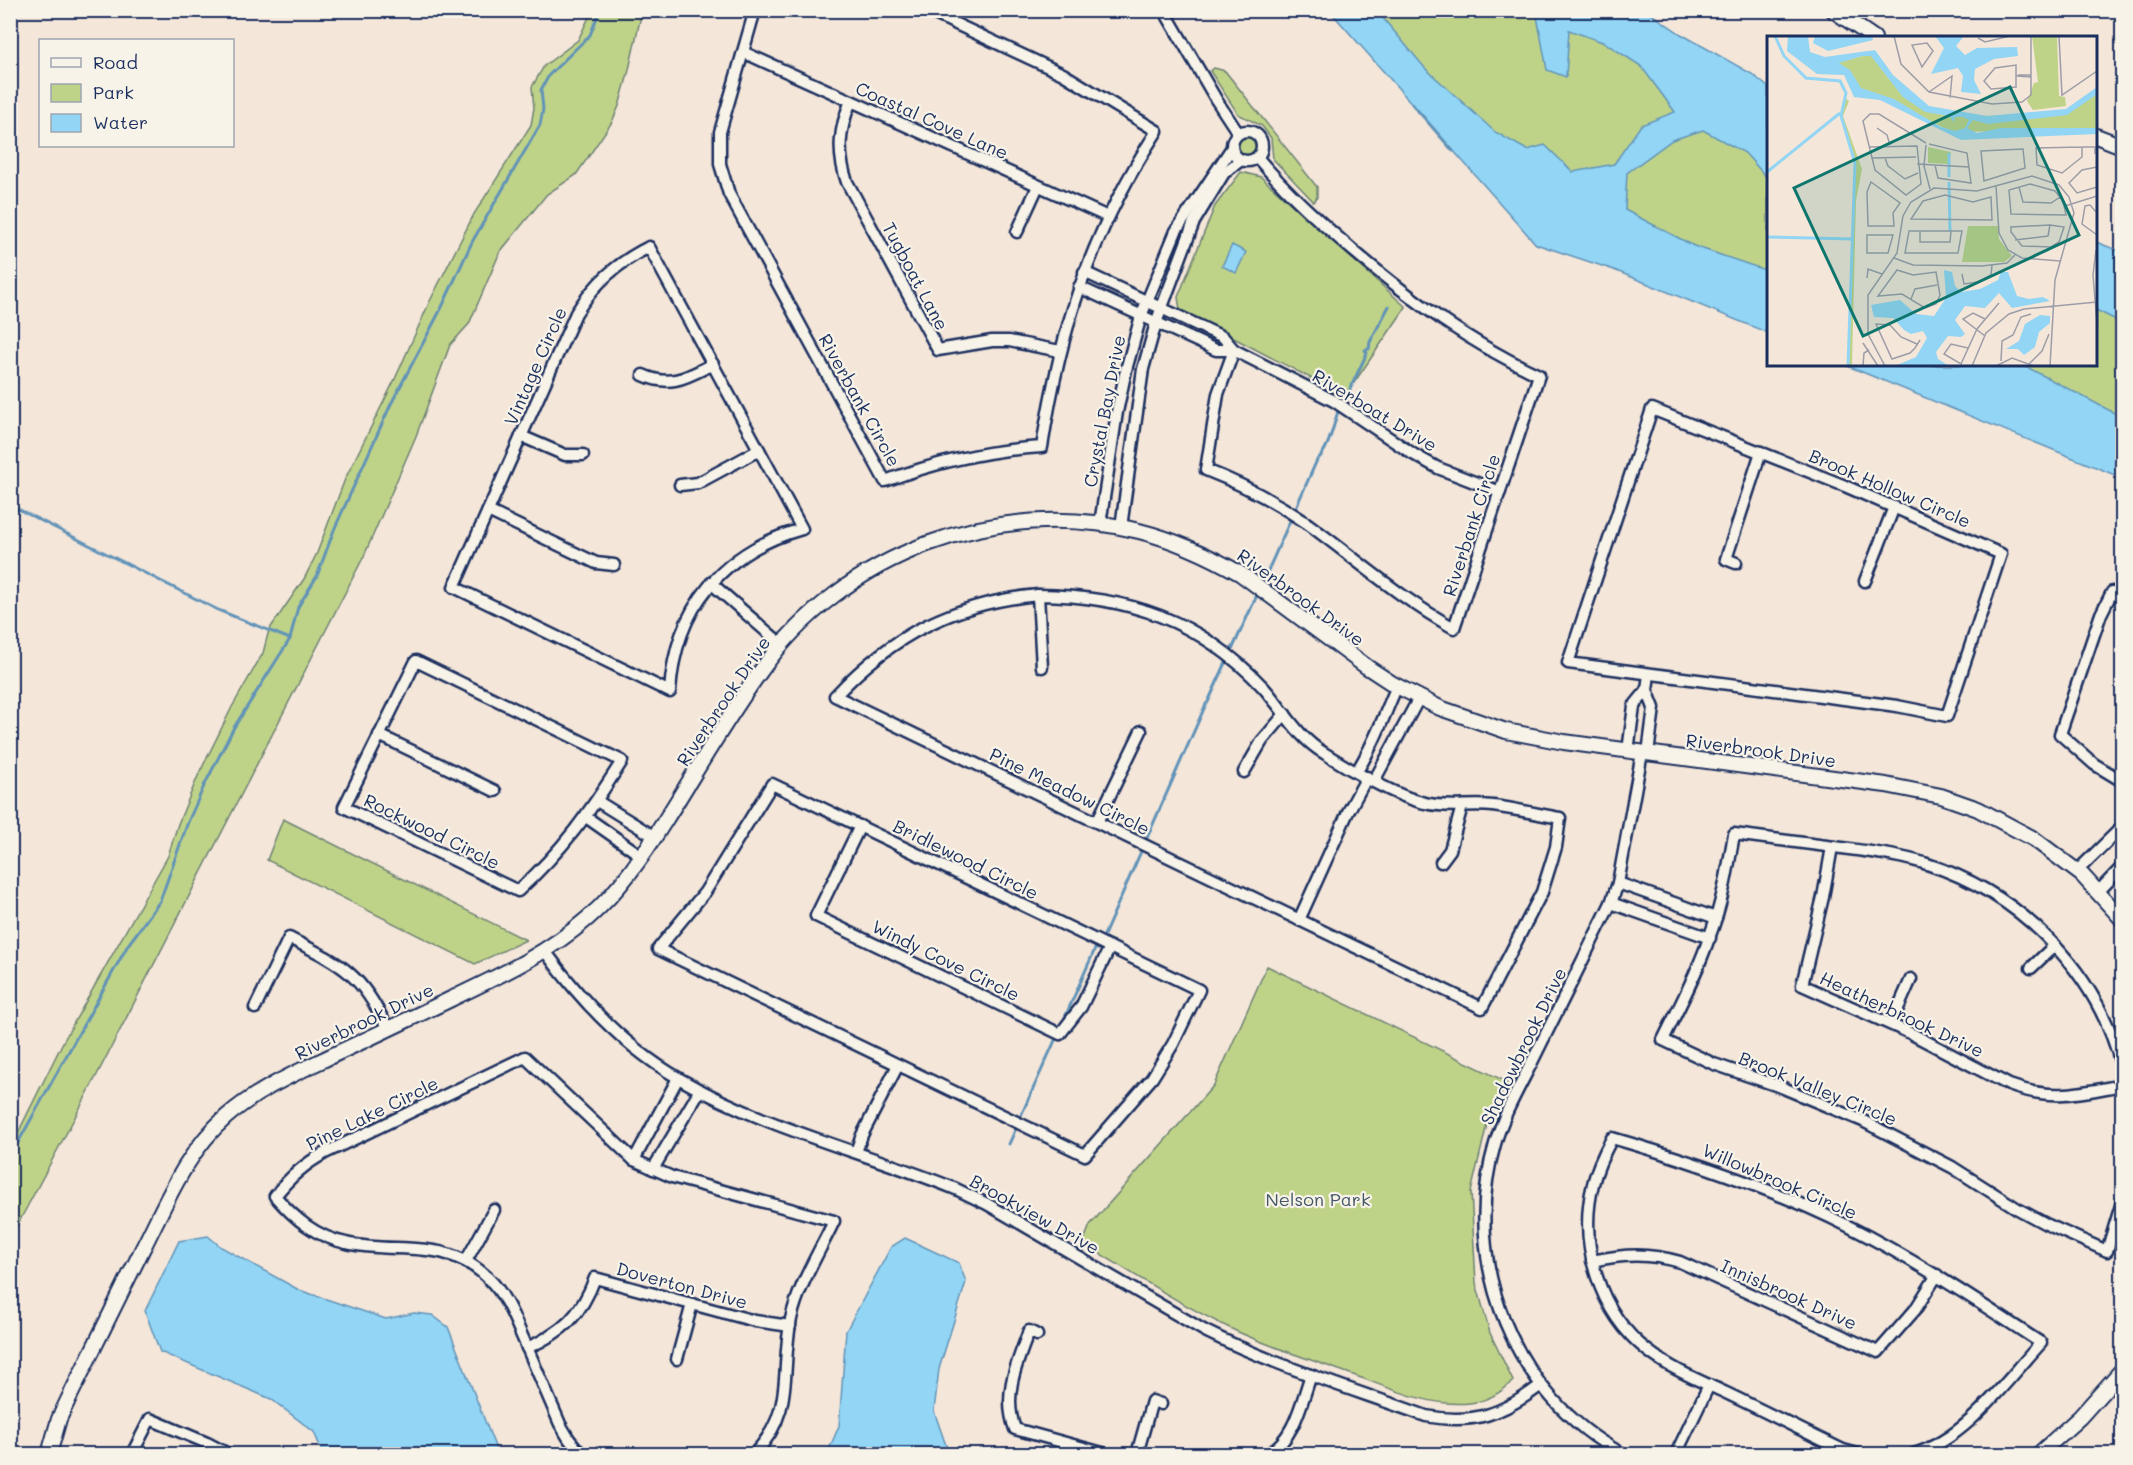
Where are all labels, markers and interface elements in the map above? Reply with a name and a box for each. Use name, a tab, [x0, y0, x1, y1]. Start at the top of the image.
inset map	[1767, 36, 2097, 366]
legend	[39, 39, 234, 147]
text: Road	[93, 50, 138, 74]
street label: Coastal Cove Lane	[852, 76, 1012, 164]
text: Park	[93, 80, 134, 104]
text: Water	[93, 110, 148, 134]
street label: Tugboat Lane	[877, 218, 955, 334]
street label: Vintage Circle	[498, 303, 572, 429]
street label: Riverbank Circle	[814, 329, 906, 471]
street label: Crystal Bay Drive	[1077, 333, 1131, 489]
street label: Riverboat Drive	[1308, 363, 1442, 457]
street label: Brook Hollow Circle	[1805, 443, 1975, 533]
street label: Riverbank Circle	[1437, 451, 1505, 599]
street label: Riverbrook Drive	[1233, 543, 1369, 651]
street label: Riverbrook Drive	[671, 631, 775, 771]
street label: Riverbrook Drive	[1684, 728, 1838, 772]
street label: Pine Meadow Circle	[986, 742, 1154, 840]
street label: Rockwood Circle	[360, 788, 504, 874]
street label: Bridlewood Circle	[889, 813, 1043, 905]
street label: Windy Cove Circle	[868, 914, 1024, 1006]
street label: Shadowbrook Drive	[1474, 963, 1572, 1129]
street label: Heatherbrook Drive	[1816, 965, 1988, 1063]
street label: Riverbrook Drive	[291, 977, 437, 1065]
street label: Brook Valley Circle	[1735, 1045, 1901, 1131]
street label: Pine Lake Circle	[302, 1071, 442, 1155]
street label: Willowbrook Circle	[1699, 1138, 1861, 1224]
street label: Brookview Drive	[966, 1168, 1104, 1260]
park label: Nelson Park	[1266, 1187, 1370, 1211]
street label: Innisbrook Drive	[1717, 1253, 1861, 1335]
street label: Doverton Drive	[614, 1256, 750, 1314]

